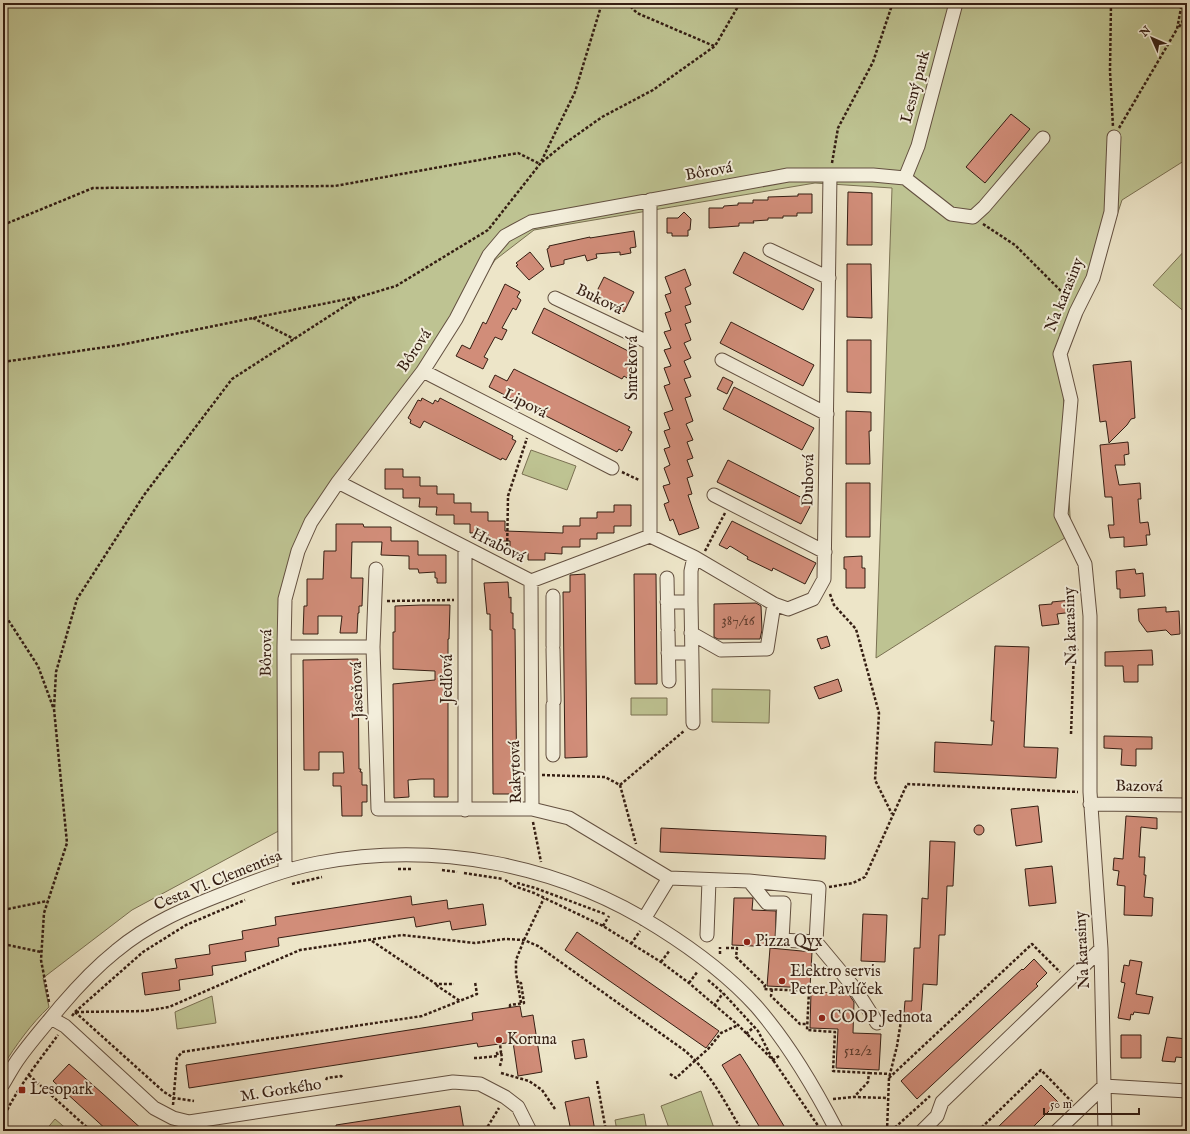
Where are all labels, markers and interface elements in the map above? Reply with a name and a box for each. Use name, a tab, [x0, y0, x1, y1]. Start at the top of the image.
north arrow	[1132, 18, 1172, 58]
text: N	[1137, 23, 1154, 41]
street label: Lesný park	[897, 48, 935, 125]
street label: Bôrová	[684, 158, 734, 186]
street label: Na karasiny	[1041, 255, 1089, 335]
street label: Buková	[572, 280, 626, 320]
street label: Bôrová	[393, 326, 437, 376]
street label: Smreková	[623, 336, 643, 400]
street label: Lipová	[500, 384, 550, 424]
street label: Dubová	[799, 454, 819, 506]
street label: Hrabová	[468, 524, 528, 568]
street label: Na karasiny	[1060, 586, 1082, 665]
house number: 387/16	[721, 612, 756, 630]
street label: Bôrová	[257, 629, 277, 677]
street label: Jedľová	[438, 654, 458, 706]
street label: Jaseňová	[347, 661, 369, 721]
street label: Rakytová	[505, 740, 527, 804]
street label: Bazová	[1115, 777, 1163, 797]
street label: Cesta Vl. Clementisa	[151, 846, 285, 916]
street label: Na karasiny	[1071, 910, 1095, 990]
place label: Pizza Qyx	[755, 932, 823, 952]
marker: Pizza Qyx	[742, 937, 752, 947]
place label: Elektro servis Peter Pavlíček	[790, 962, 883, 1000]
marker: Elektro servis Peter Pavlíček	[777, 976, 787, 986]
place label: COOP Jednota	[830, 1008, 932, 1028]
marker: COOP Jednota	[817, 1013, 827, 1023]
place label: Koruna	[507, 1030, 557, 1050]
marker: Koruna	[494, 1035, 504, 1045]
house number: 512/2	[844, 1042, 872, 1060]
street label: M. Gorkého	[239, 1075, 323, 1107]
place label: Lesopark	[30, 1080, 94, 1100]
marker: Lesopark	[17, 1085, 27, 1095]
scale bar	[1044, 1090, 1139, 1116]
text: 50 m	[1050, 1097, 1072, 1112]

